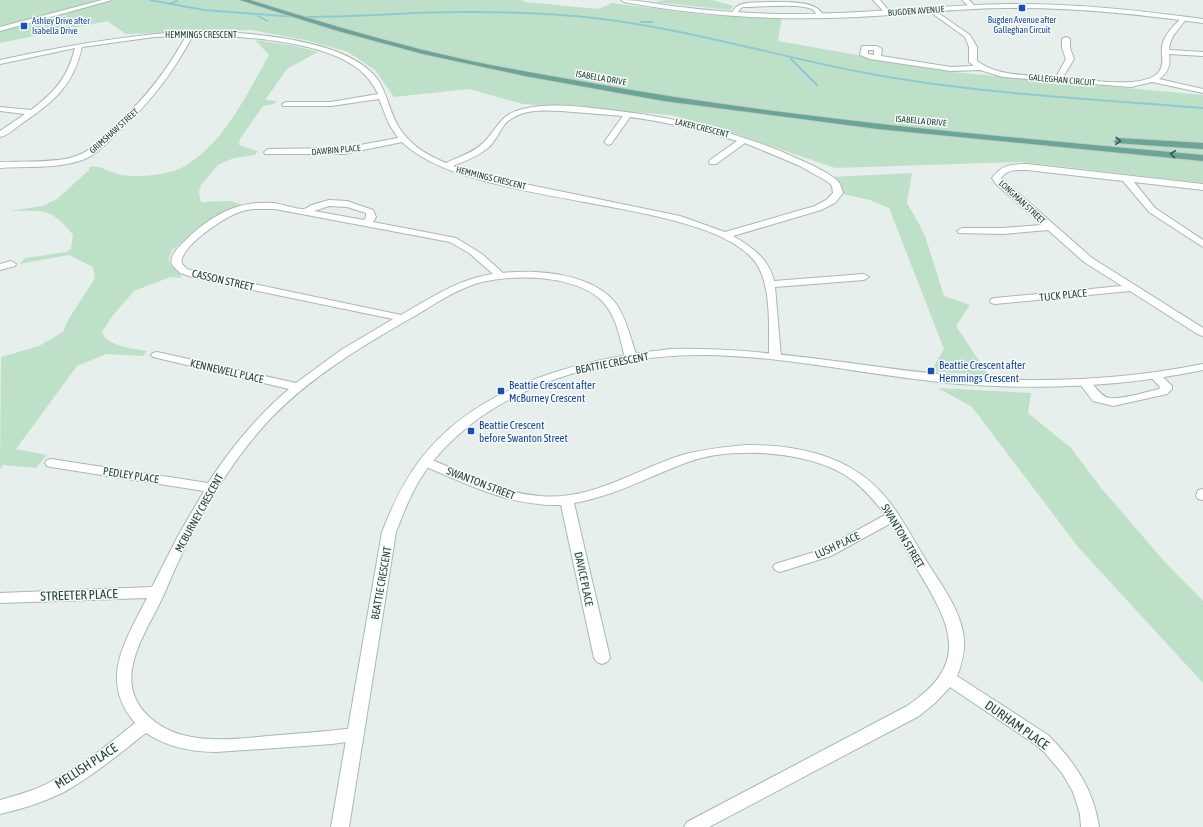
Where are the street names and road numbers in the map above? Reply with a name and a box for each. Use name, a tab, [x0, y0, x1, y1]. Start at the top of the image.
street label: BUGDEN AVENUE	[887, 4, 945, 18]
street label: HEMMINGS CRESCENT	[165, 30, 237, 40]
street label: ISABELLA DRIVE	[575, 69, 627, 87]
street label: GALLEGHAN CIRCUIT	[1028, 72, 1096, 88]
street label: GRIMSHAW STREET	[87, 106, 141, 156]
street label: ISABELLA DRIVE	[895, 114, 947, 128]
street label: LAKER CRESCENT	[674, 116, 730, 140]
street label: DAWBIN PLACE	[311, 143, 361, 157]
street label: HEMMINGS CRESCENT	[455, 164, 527, 192]
street label: LONGMAN STREET	[997, 178, 1047, 226]
street label: CASSON STREET	[191, 267, 255, 293]
street label: TUCK PLACE	[1039, 287, 1088, 303]
street label: BEATTIE CRESCENT	[574, 350, 650, 376]
street label: KENNEWELL PLACE	[189, 357, 265, 385]
street label: SWANTON STREET	[445, 464, 517, 502]
street label: PEDLEY PLACE	[102, 465, 160, 485]
street label: MCBURNEY CRESCENT	[172, 472, 226, 554]
street label: SWANTON STREET	[879, 502, 927, 570]
street label: LUSH PLACE	[813, 529, 862, 561]
street label: BEATTIE CRESCENT	[369, 545, 393, 621]
street label: DAVICE PLACE	[572, 551, 596, 608]
street label: STREETER PLACE	[40, 586, 118, 604]
street label: DURHAM PLACE	[982, 697, 1052, 753]
street label: MELLISH PLACE	[52, 740, 120, 792]

